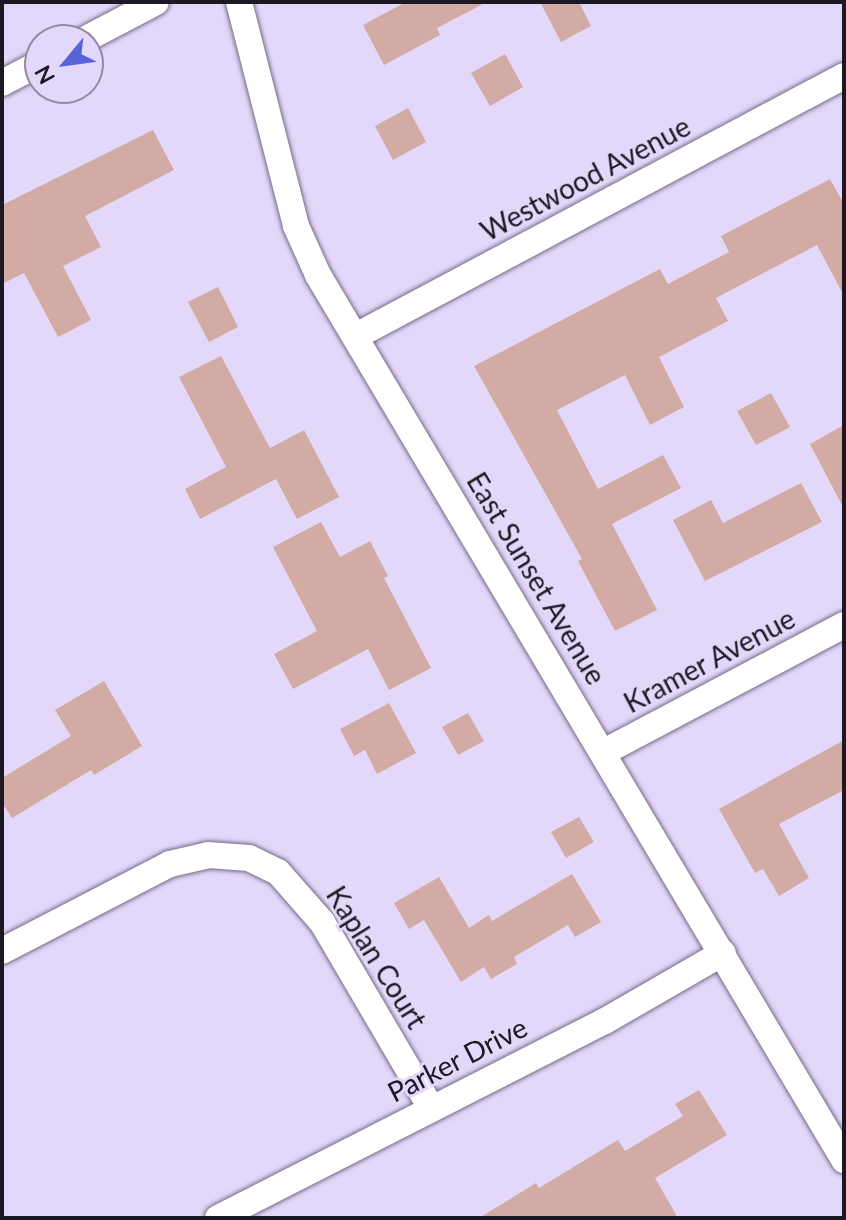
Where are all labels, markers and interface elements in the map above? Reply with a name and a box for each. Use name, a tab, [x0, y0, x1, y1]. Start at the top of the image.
north arrow	[24, 24, 104, 104]
text: N	[28, 61, 60, 89]
street label: Westwood Avenue	[474, 108, 696, 248]
street label: East Sunset Avenue	[460, 466, 614, 690]
street label: Kramer Avenue	[617, 600, 801, 720]
street label: Kaplan Court	[320, 880, 434, 1034]
street label: Parker Drive	[381, 1009, 533, 1109]

